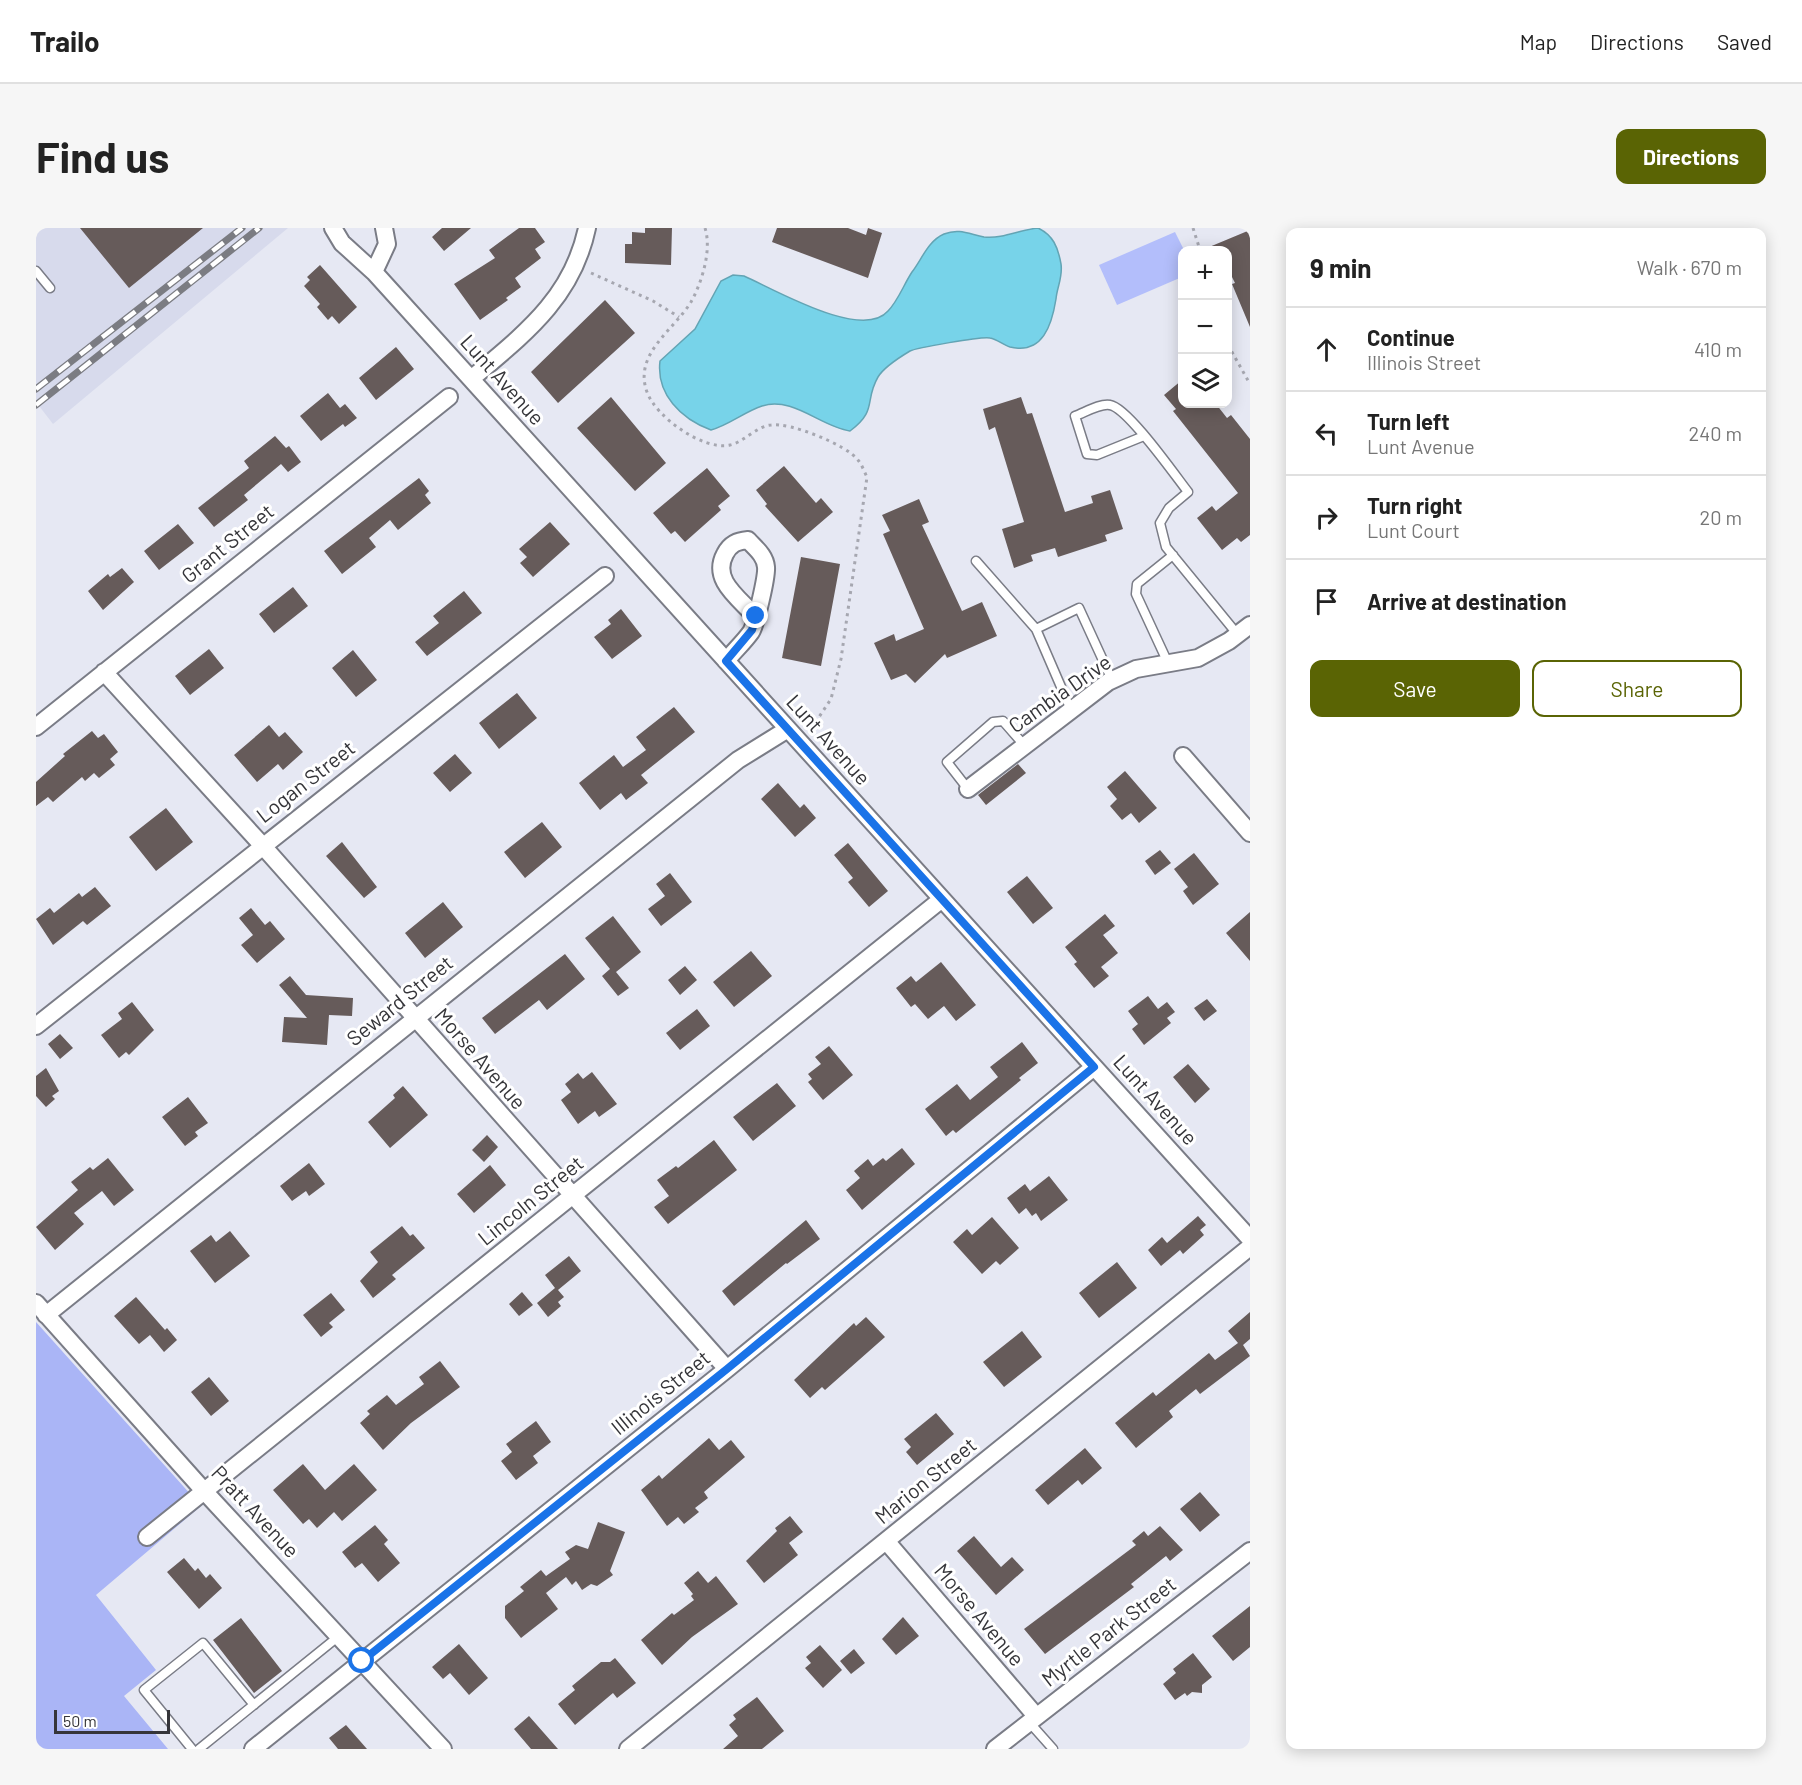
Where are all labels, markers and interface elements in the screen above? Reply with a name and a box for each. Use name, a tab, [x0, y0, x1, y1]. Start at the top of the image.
text: Trailo	[30, 24, 100, 58]
text: Map	[1520, 29, 1557, 54]
text: Directions	[1590, 29, 1684, 54]
text: Saved	[1717, 29, 1772, 54]
button: Directions	[1616, 129, 1766, 184]
text: Find us	[36, 131, 169, 181]
map controls	[1178, 246, 1232, 408]
button: +	[1178, 246, 1232, 300]
text: 9 min	[1310, 252, 1372, 283]
text: Walk · 670 m	[1637, 255, 1742, 279]
button: −	[1178, 300, 1232, 354]
text: Continue	[1367, 324, 1455, 350]
street label: Lunt Avenue	[456, 329, 550, 429]
icon: ahead	[1310, 333, 1343, 366]
text: 410 m	[1694, 337, 1742, 361]
text: Illinois Street	[1367, 350, 1481, 374]
button: layers	[1178, 354, 1232, 408]
text: Turn left	[1367, 408, 1450, 434]
icon: left	[1310, 417, 1343, 450]
text: 240 m	[1688, 421, 1742, 445]
text: Lunt Avenue	[1367, 434, 1475, 458]
text: Turn right	[1367, 492, 1462, 518]
street label: Grant Street	[176, 498, 278, 588]
icon: right	[1310, 501, 1343, 534]
text: 20 m	[1699, 505, 1742, 529]
text: Lunt Court	[1367, 518, 1460, 542]
icon: arrive	[1310, 585, 1343, 618]
text: Arrive at destination	[1367, 588, 1566, 614]
route end	[742, 602, 768, 628]
street label: Cambia Drive	[1003, 648, 1115, 737]
button: Save	[1310, 660, 1520, 717]
button: Share	[1532, 660, 1742, 717]
street label: Lunt Avenue	[782, 689, 876, 789]
street label: Logan Street	[251, 735, 359, 827]
street label: Seward Street	[341, 949, 457, 1050]
street label: Morse Avenue	[430, 1002, 532, 1114]
street label: Lunt Avenue	[1109, 1049, 1203, 1149]
street label: Lincoln Street	[472, 1150, 588, 1250]
street label: Illinois Street	[606, 1344, 715, 1439]
street label: Marion Street	[869, 1431, 981, 1528]
street label: Pratt Avenue	[207, 1460, 305, 1562]
street label: Morse Avenue	[930, 1558, 1030, 1670]
street label: Myrtle Park Street	[1036, 1571, 1180, 1691]
route start	[348, 1647, 374, 1673]
scale bar	[54, 1707, 170, 1734]
text: 50 m	[63, 1711, 97, 1730]

